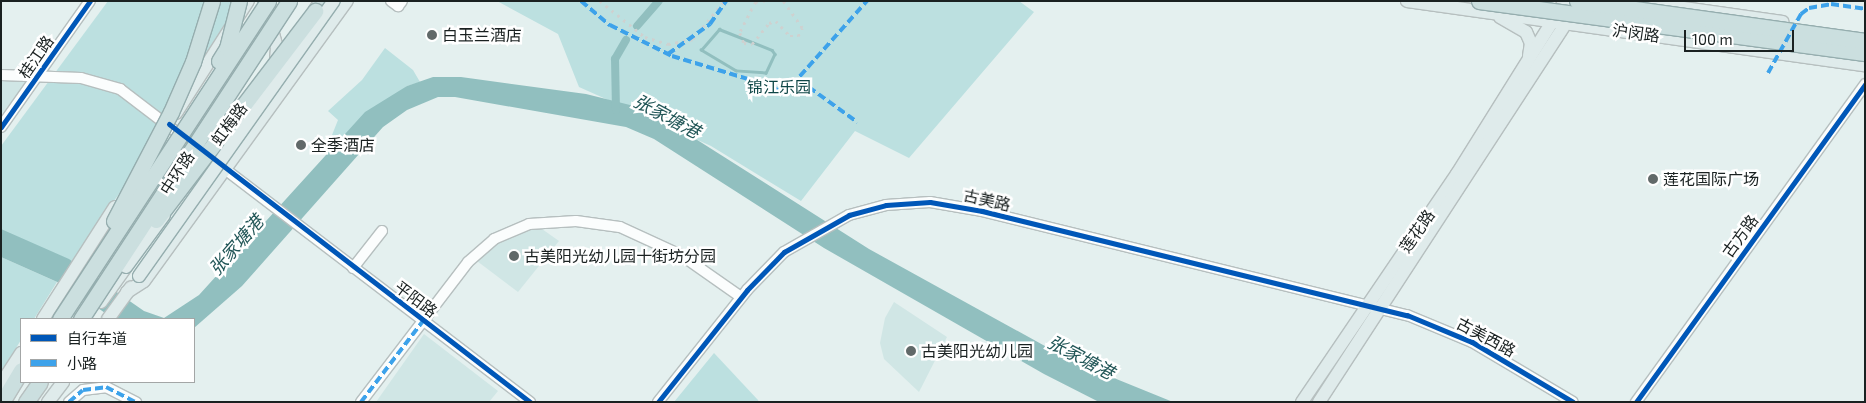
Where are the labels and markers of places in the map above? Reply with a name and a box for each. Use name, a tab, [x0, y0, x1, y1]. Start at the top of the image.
place label: 白玉兰酒店	[442, 25, 522, 45]
marker: 白玉兰酒店	[426, 29, 438, 41]
place label: 全季酒店	[311, 135, 375, 155]
marker: 全季酒店	[295, 139, 307, 151]
place label: 莲花国际广场	[1663, 169, 1759, 189]
marker: 莲花国际广场	[1647, 173, 1659, 185]
place label: 古美阳光幼儿园十街坊分园	[524, 246, 716, 266]
marker: 古美阳光幼儿园十街坊分园	[508, 250, 520, 262]
place label: 古美阳光幼儿园	[921, 341, 1033, 361]
marker: 古美阳光幼儿园	[905, 345, 917, 357]

